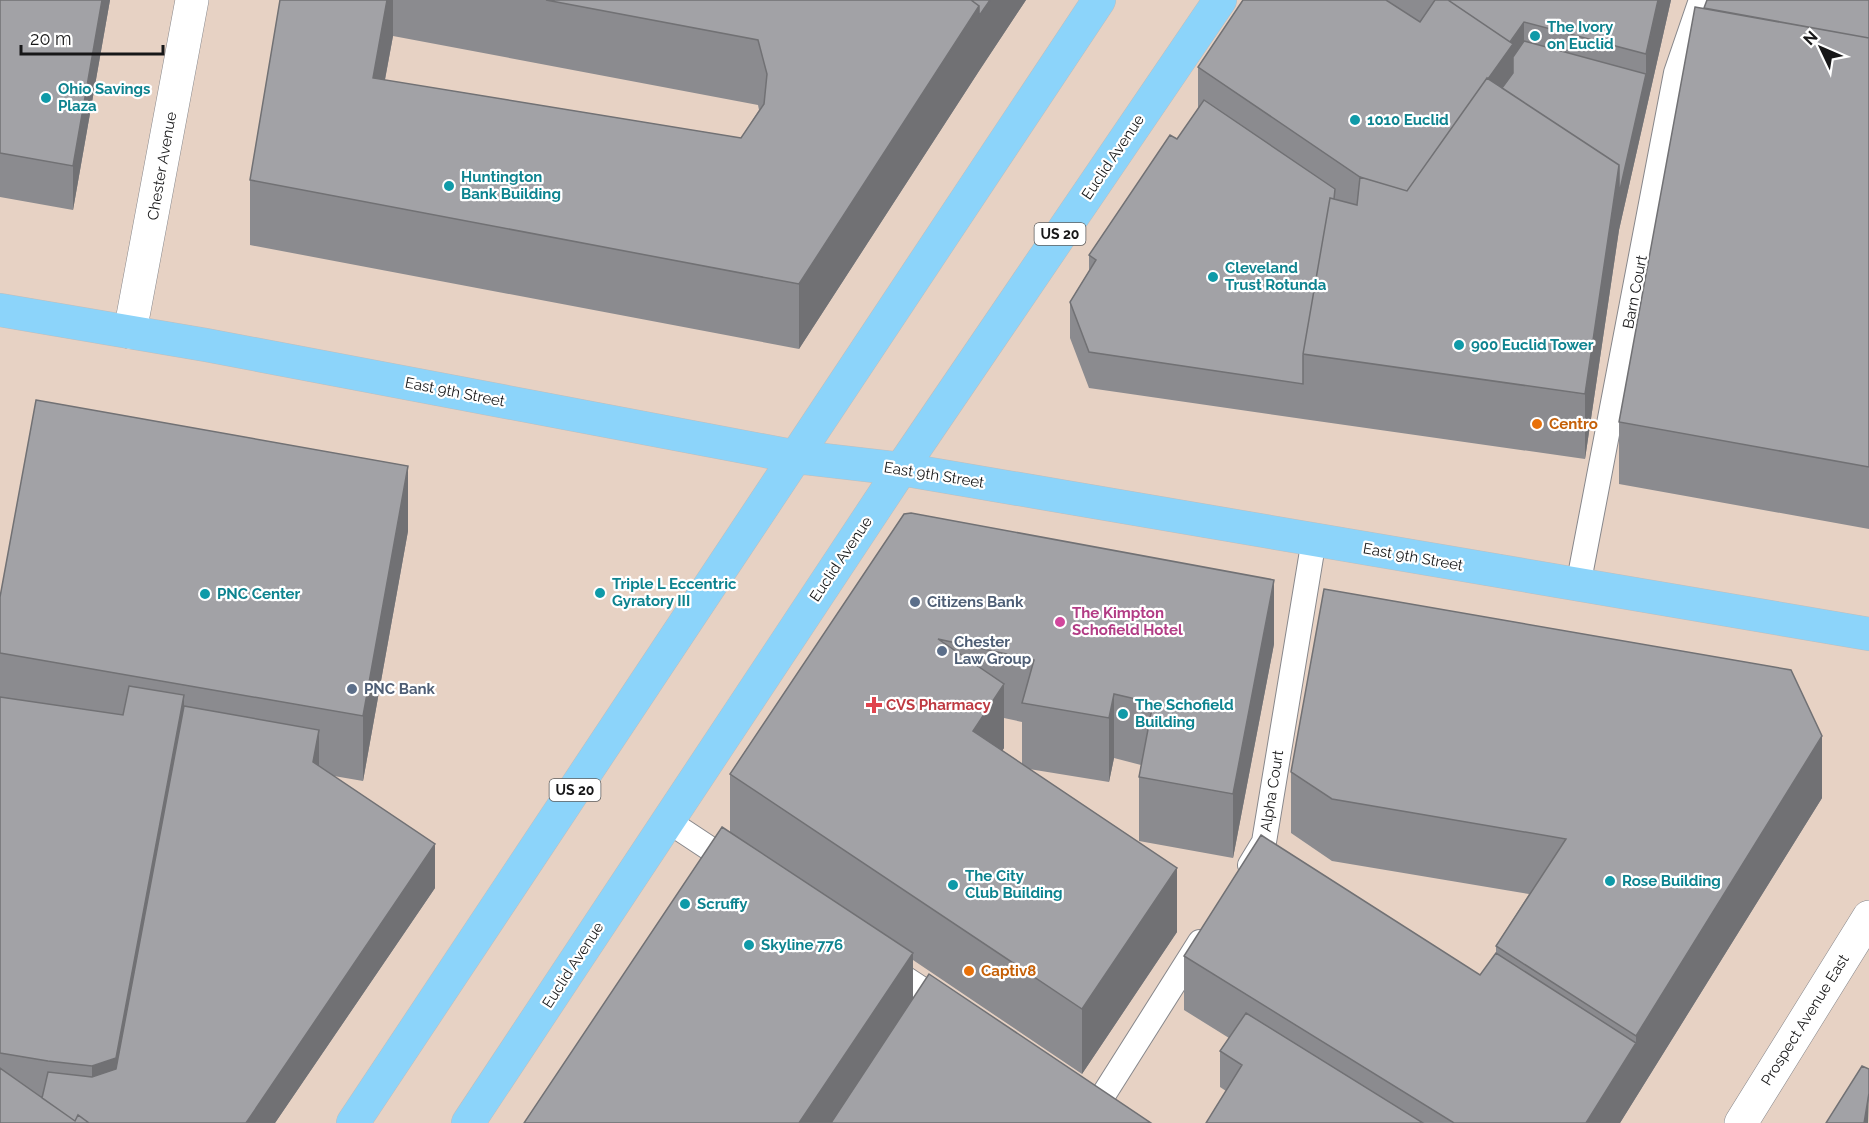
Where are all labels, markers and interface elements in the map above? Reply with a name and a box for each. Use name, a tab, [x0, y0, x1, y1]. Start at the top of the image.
scale bar	[21, 18, 164, 56]
place label: The Ivory on Euclid	[1547, 18, 1614, 53]
north arrow	[1791, 18, 1851, 78]
text: N	[1799, 27, 1822, 49]
text: 20 m	[30, 28, 72, 49]
marker: The Ivory on Euclid	[1528, 29, 1542, 43]
place label: Ohio Savings Plaza	[58, 80, 150, 115]
marker: Ohio Savings Plaza	[39, 91, 53, 105]
street label: Chester Avenue	[144, 110, 180, 222]
street label: Euclid Avenue	[1078, 111, 1148, 203]
place label: 1010 Euclid	[1367, 111, 1449, 129]
marker: 1010 Euclid	[1348, 113, 1362, 127]
place label: Huntington Bank Building	[461, 168, 561, 203]
marker: Huntington Bank Building	[442, 179, 456, 193]
road number: US 20	[1034, 223, 1086, 245]
street label: Barn Court	[1619, 254, 1651, 330]
place label: Cleveland Trust Rotunda	[1225, 259, 1327, 294]
marker: Cleveland Trust Rotunda	[1206, 270, 1220, 284]
place label: 900 Euclid Tower	[1471, 336, 1594, 354]
marker: 900 Euclid Tower	[1452, 338, 1466, 352]
street label: East 9th Street	[404, 373, 506, 411]
place label: Centro	[1549, 415, 1598, 433]
marker: Centro	[1530, 417, 1544, 431]
street label: East 9th Street	[883, 458, 985, 492]
street label: Euclid Avenue	[806, 513, 876, 605]
street label: East 9th Street	[1362, 539, 1464, 575]
place label: Triple L Eccentric Gyratory III	[612, 575, 737, 610]
place label: PNC Center	[217, 585, 301, 603]
marker: Triple L Eccentric Gyratory III	[593, 586, 607, 600]
marker: PNC Center	[198, 587, 212, 601]
place label: Citizens Bank	[927, 593, 1024, 611]
marker: Citizens Bank	[908, 595, 922, 609]
place label: The Kimpton Schofield Hotel	[1072, 604, 1183, 639]
marker: The Kimpton Schofield Hotel	[1053, 615, 1067, 629]
place label: Chester Law Group	[954, 633, 1032, 668]
marker: Chester Law Group	[935, 644, 949, 658]
place label: PNC Bank	[364, 680, 436, 698]
marker: PNC Bank	[345, 682, 359, 696]
place label: CVS Pharmacy	[886, 696, 991, 714]
place label: The Schofield Building	[1135, 696, 1234, 731]
marker: CVS Pharmacy	[867, 698, 881, 712]
marker: The Schofield Building	[1116, 707, 1130, 721]
street label: Alpha Court	[1257, 749, 1287, 833]
road number: US 20	[550, 779, 600, 801]
place label: The City Club Building	[965, 867, 1063, 902]
place label: Rose Building	[1622, 872, 1721, 890]
marker: Rose Building	[1603, 874, 1617, 888]
marker: The City Club Building	[946, 878, 960, 892]
place label: Scruffy	[697, 895, 748, 913]
marker: Scruffy	[678, 897, 692, 911]
street label: Euclid Avenue	[539, 919, 608, 1011]
place label: Skyline 776	[761, 936, 843, 954]
marker: Skyline 776	[742, 938, 756, 952]
street label: Prospect Avenue East	[1757, 951, 1853, 1089]
place label: Captiv8	[981, 962, 1036, 980]
marker: Captiv8	[962, 964, 976, 978]

